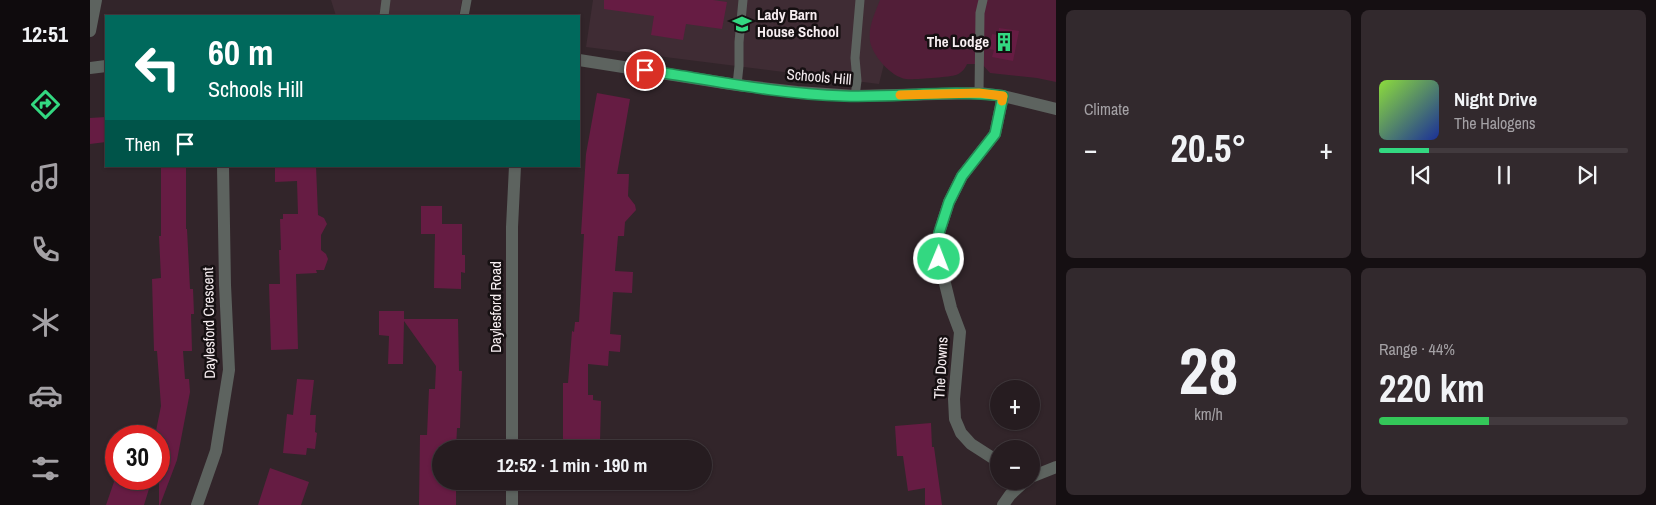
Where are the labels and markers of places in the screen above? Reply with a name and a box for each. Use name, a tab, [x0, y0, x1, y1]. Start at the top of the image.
place label: Lady Barn House School	[757, 4, 839, 42]
school or university icon: Lady Barn House School	[731, 13, 753, 35]
place label: The Lodge	[927, 31, 989, 52]
building icon: The Lodge	[993, 31, 1015, 53]
pin	[624, 49, 666, 91]

